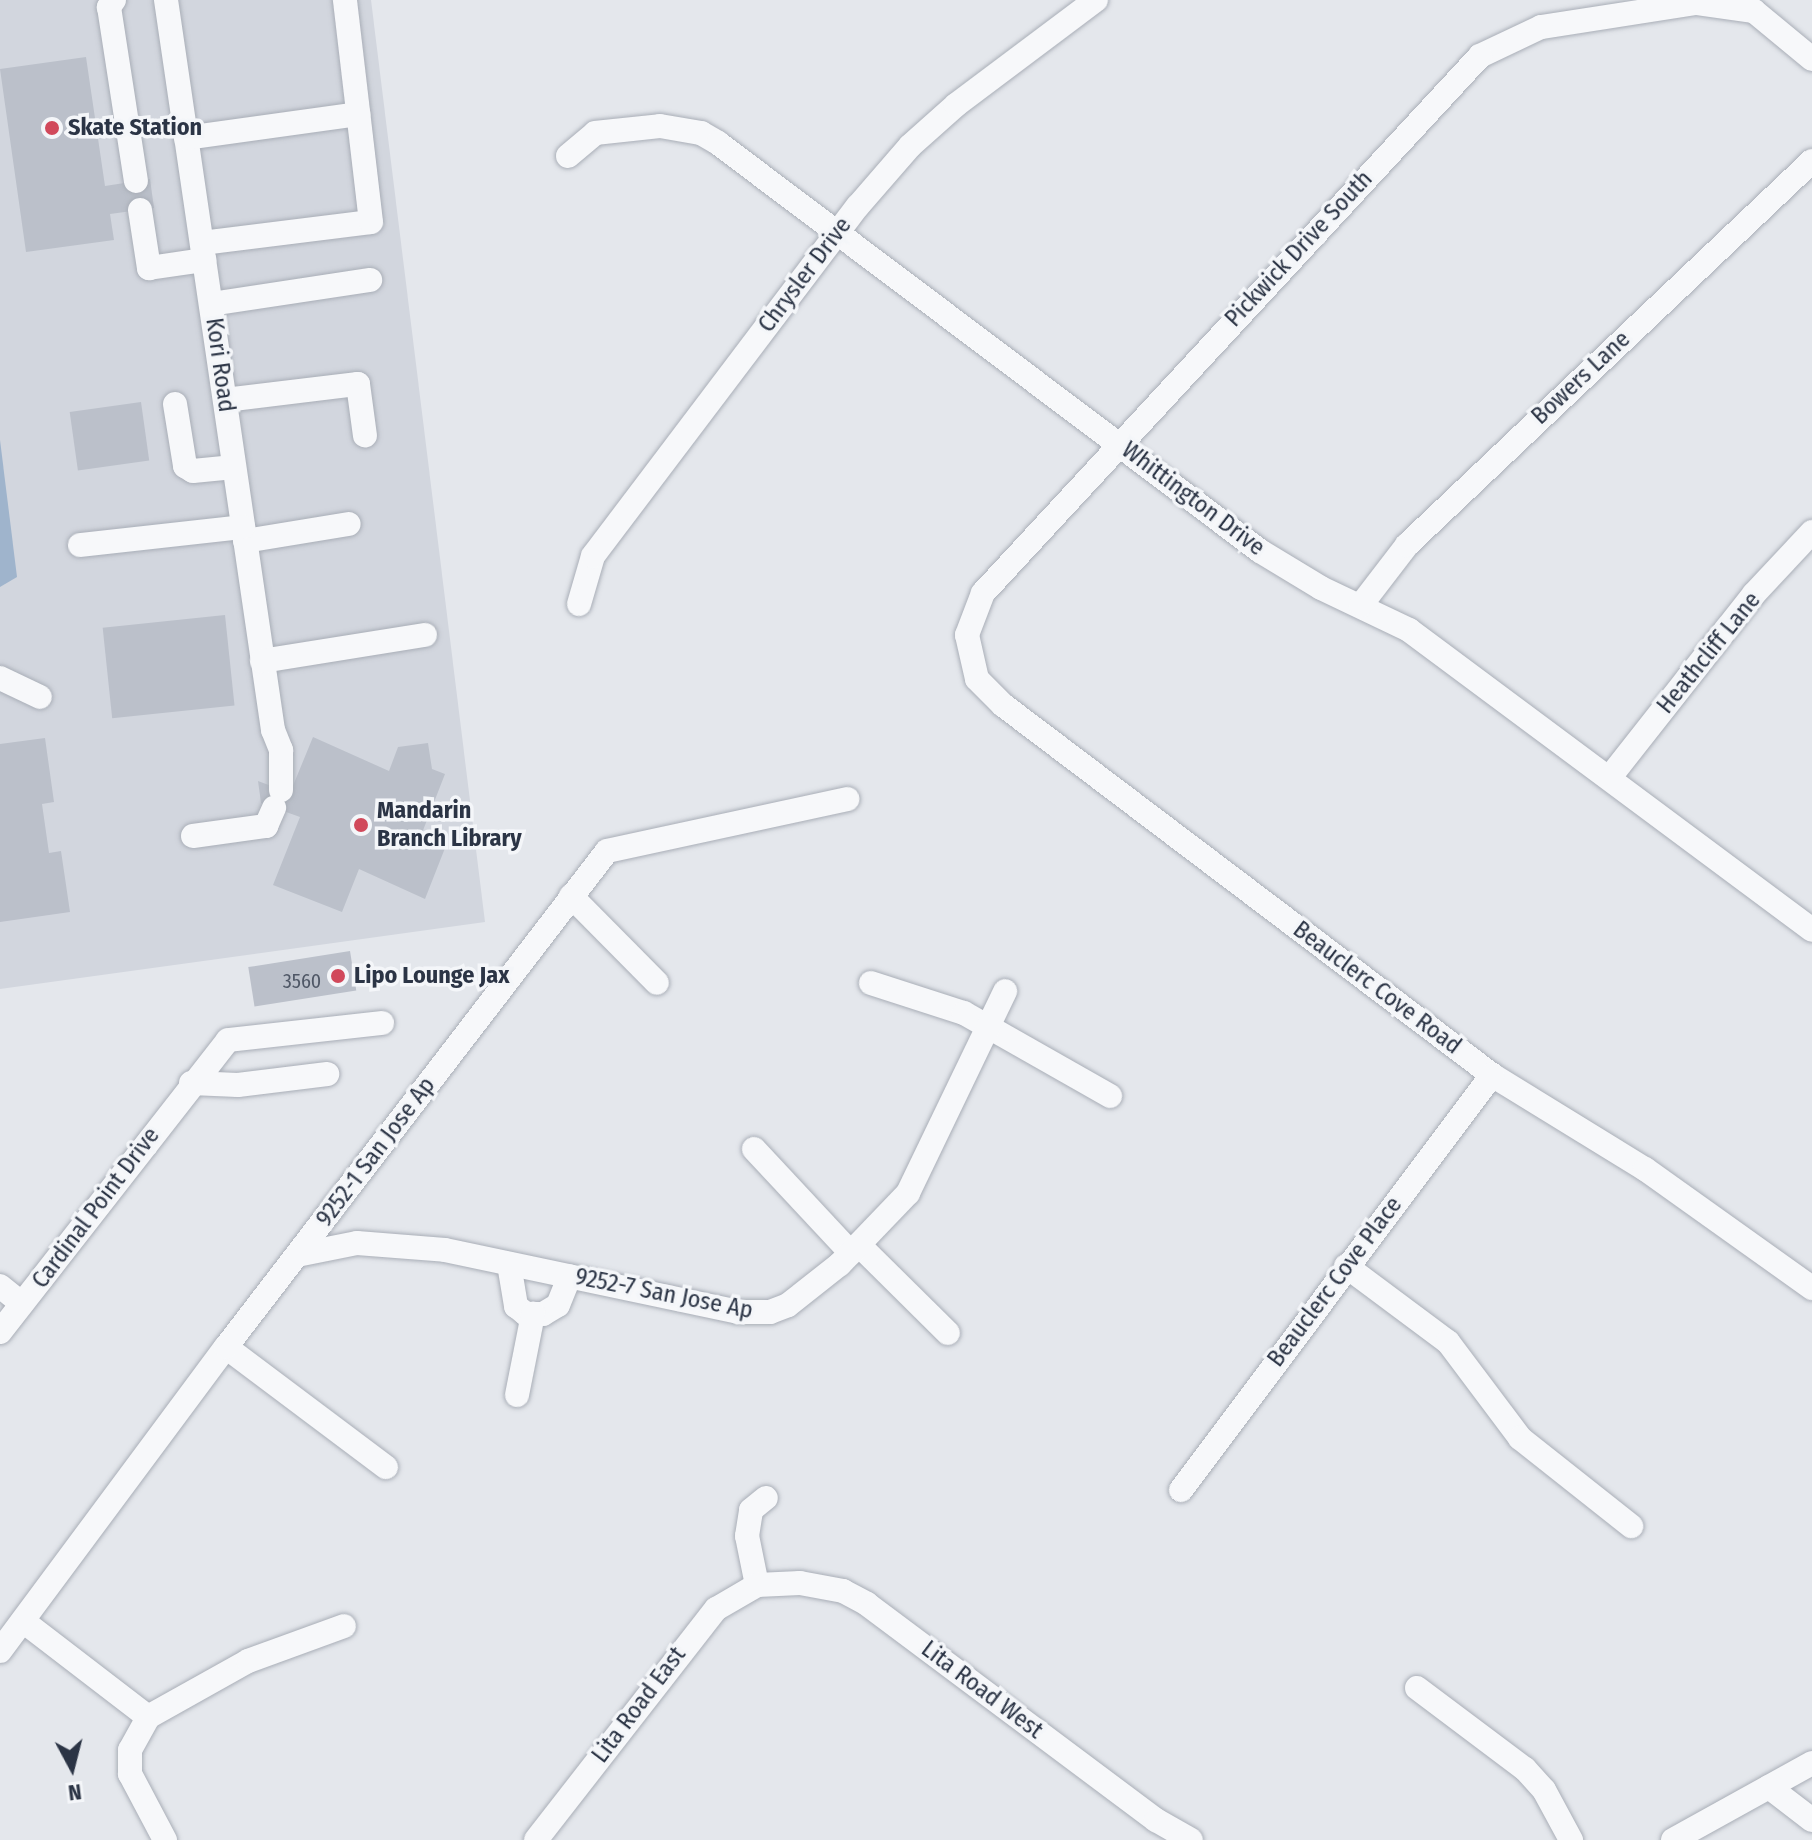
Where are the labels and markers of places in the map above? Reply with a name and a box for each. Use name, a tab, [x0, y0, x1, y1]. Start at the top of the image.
place label: Skate Station	[68, 114, 202, 142]
marker: Skate Station	[43, 119, 61, 137]
place label: Mandarin Branch Library	[377, 797, 522, 853]
marker: Mandarin Branch Library	[352, 816, 370, 834]
place label: Lipo Lounge Jax	[354, 962, 509, 990]
marker: Lipo Lounge Jax	[329, 967, 347, 985]

